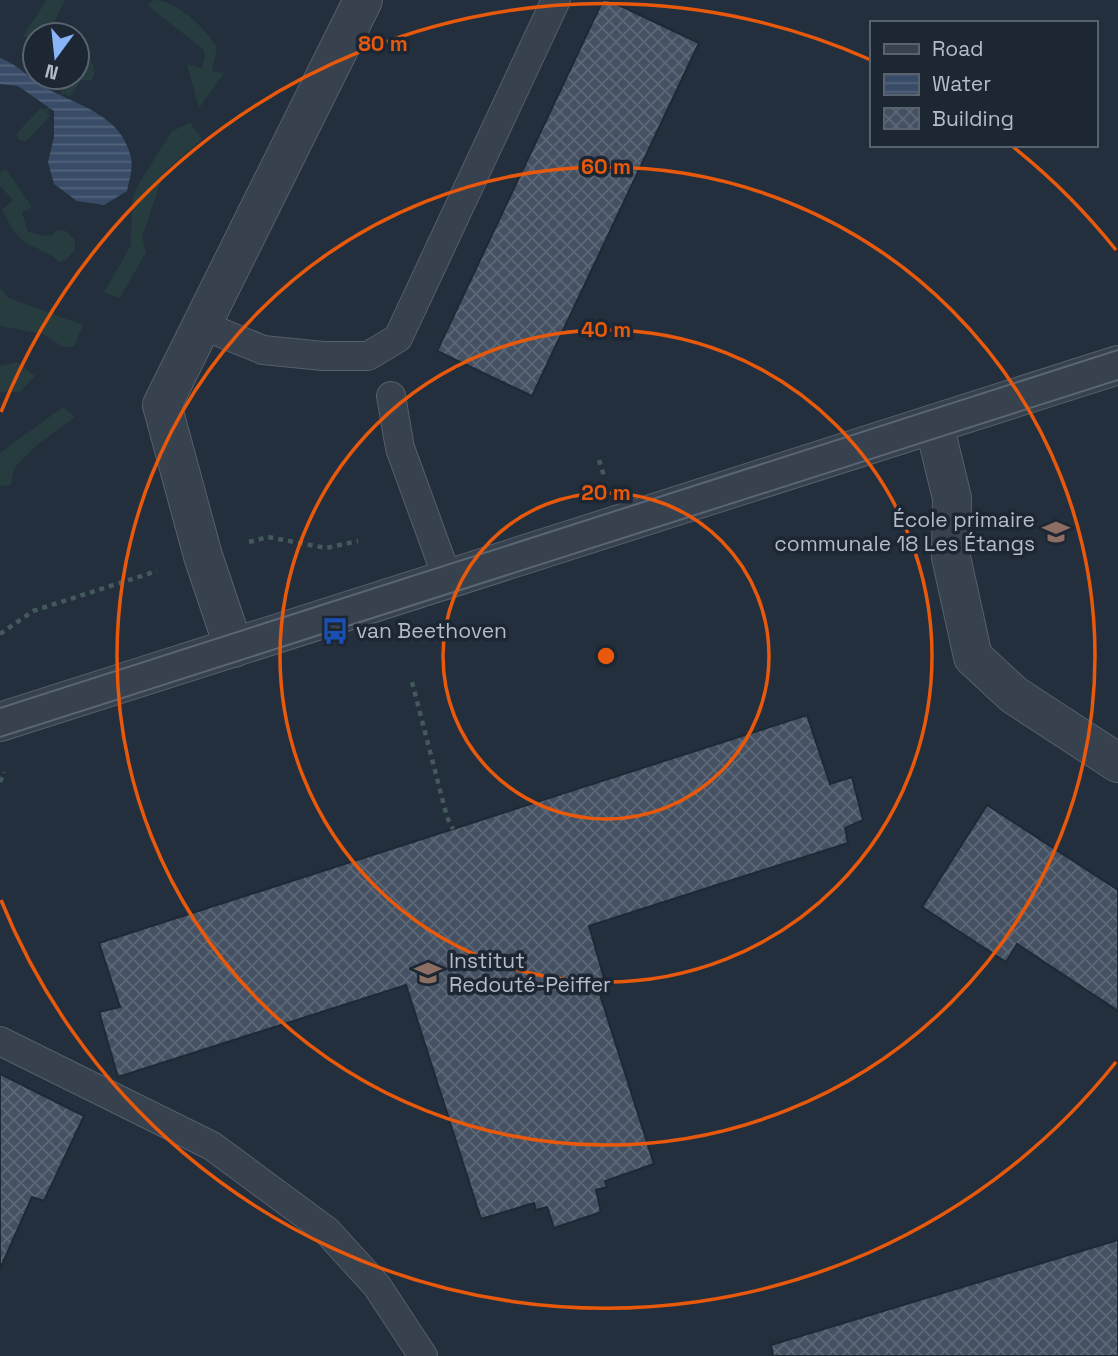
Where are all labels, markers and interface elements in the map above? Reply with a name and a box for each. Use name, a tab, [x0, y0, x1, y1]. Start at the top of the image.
north arrow	[21, 21, 91, 91]
legend	[870, 21, 1097, 147]
text: 80 m	[358, 30, 408, 57]
text: Road	[932, 35, 984, 62]
text: N	[42, 58, 61, 86]
text: Water	[932, 70, 991, 97]
text: Building	[932, 105, 1014, 132]
text: 60 m	[581, 153, 631, 180]
text: 40 m	[581, 316, 631, 343]
text: 20 m	[581, 479, 631, 506]
place label: École primaire communale 18 Les Étangs	[774, 506, 1035, 557]
school or university icon: École primaire communale 18 Les Étangs	[1041, 517, 1071, 547]
bus stop icon: van Beethoven	[320, 616, 350, 646]
place label: van Beethoven	[356, 617, 507, 644]
centre of rings	[594, 644, 618, 668]
place label: Institut Redouté-Peiffer	[449, 947, 611, 998]
school or university icon: Institut Redouté-Peiffer	[413, 958, 443, 988]

